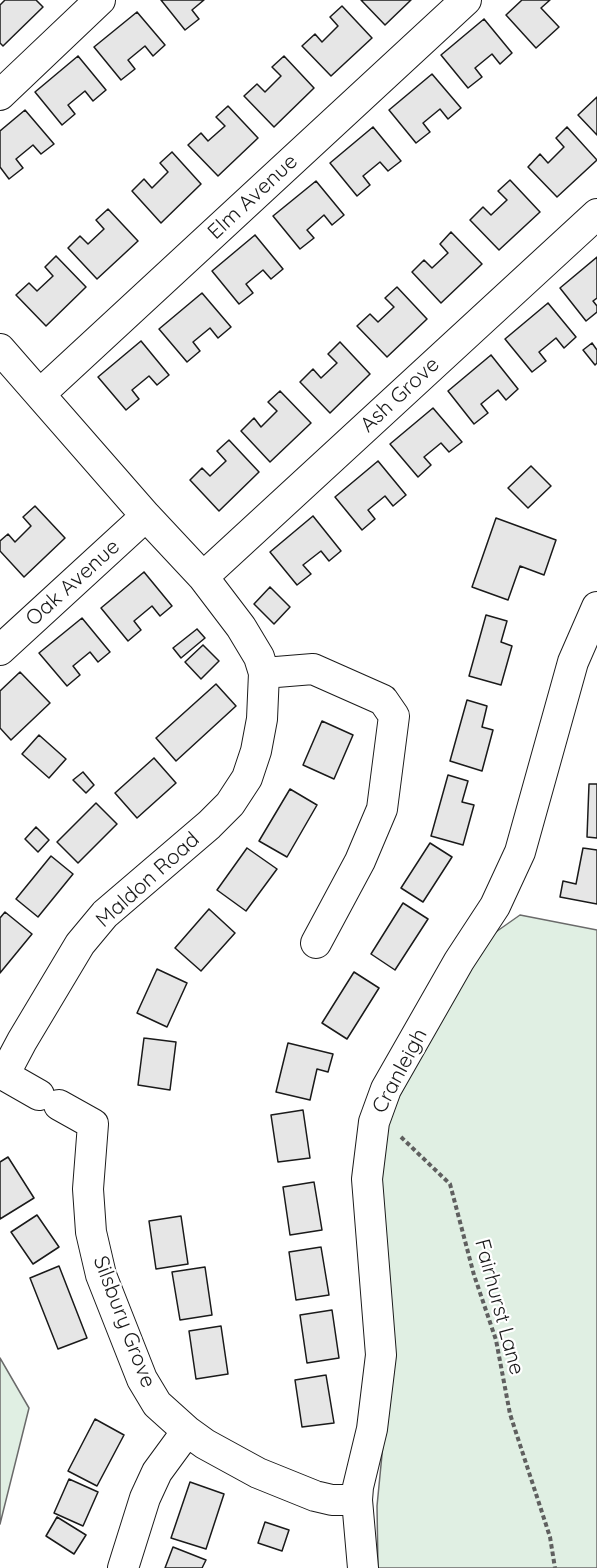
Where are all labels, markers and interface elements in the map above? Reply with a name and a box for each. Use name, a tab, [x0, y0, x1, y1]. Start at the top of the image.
street label: Elm Avenue	[203, 149, 303, 245]
street label: Ash Grove	[355, 352, 445, 438]
street label: Oak Avenue	[21, 534, 125, 632]
street label: Maldon Road	[91, 827, 205, 933]
street label: Cranleigh	[367, 1024, 433, 1118]
street label: Fairhurst Lane	[469, 1236, 529, 1378]
street label: Silsbury Grove	[87, 1253, 161, 1391]

